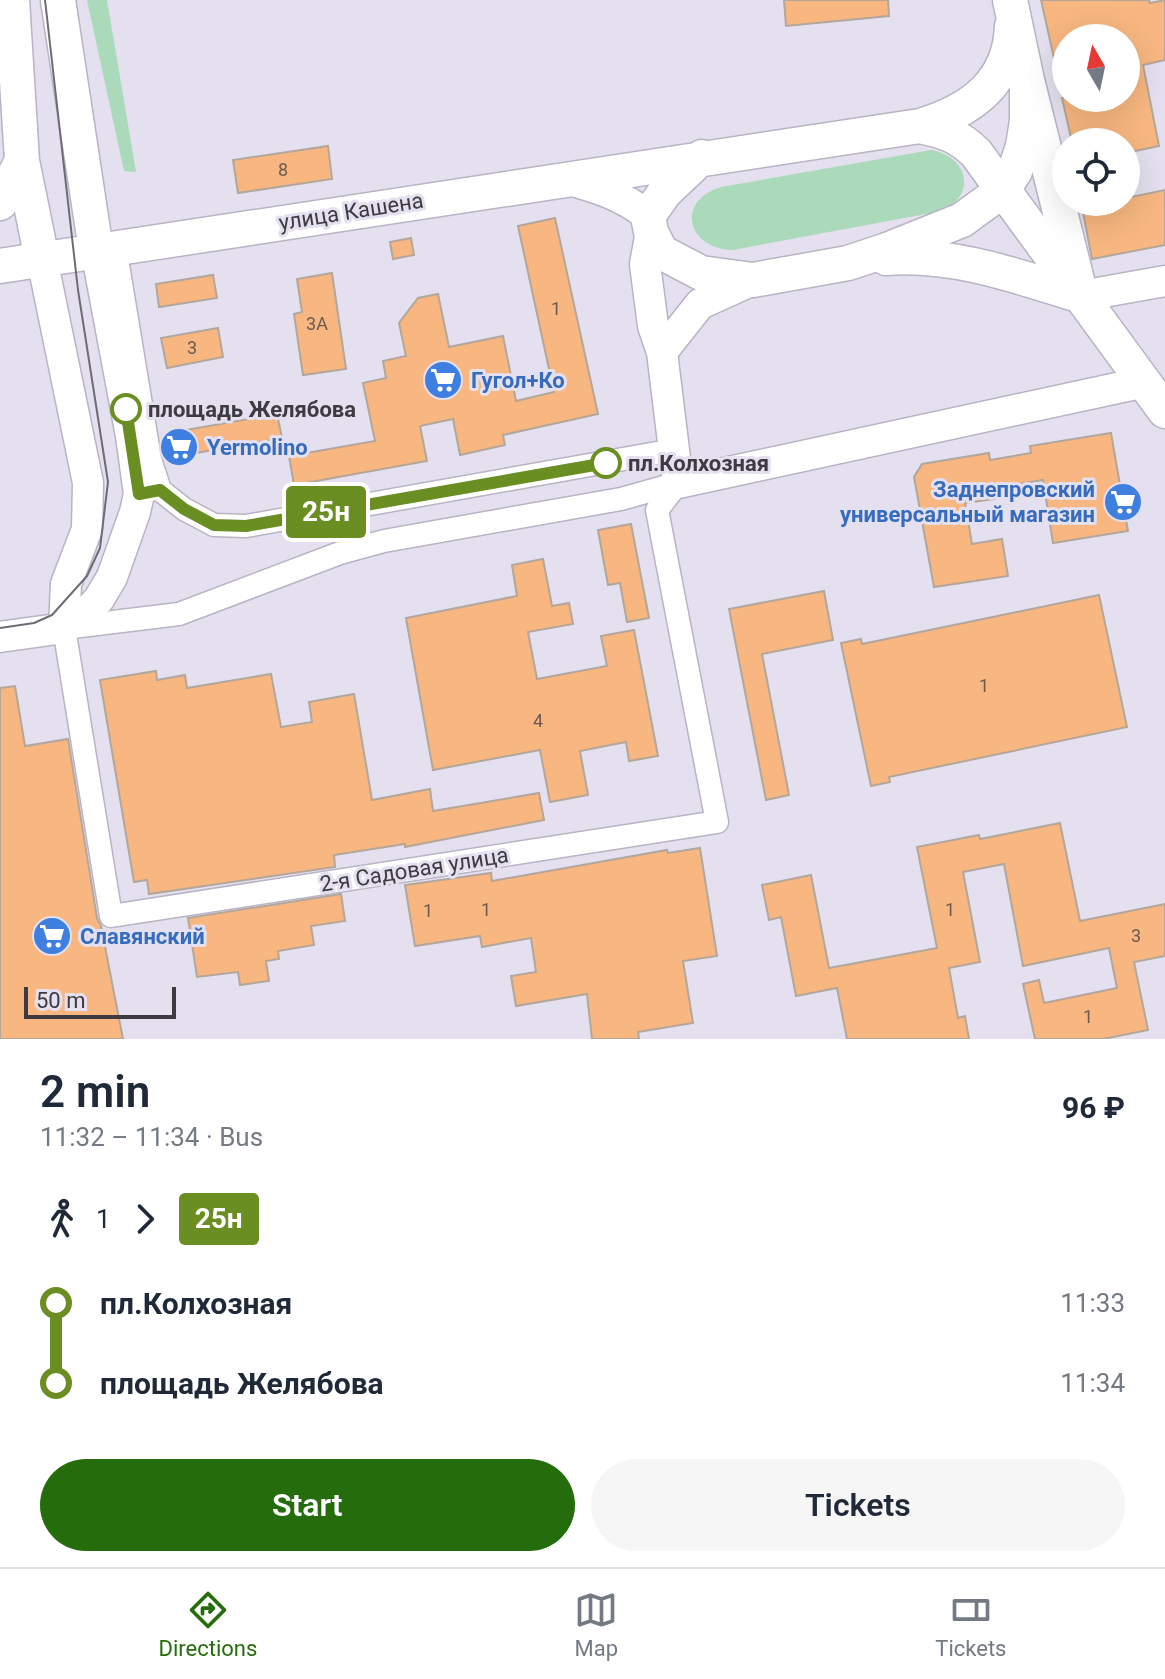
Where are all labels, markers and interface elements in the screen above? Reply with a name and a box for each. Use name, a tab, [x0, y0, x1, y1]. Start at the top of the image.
north arrow	[1052, 24, 1140, 112]
map controls	[1052, 24, 1140, 216]
button: locate	[1052, 128, 1140, 216]
house number: 8	[278, 159, 288, 180]
street label: улица Кашена	[277, 188, 425, 235]
house number: 1	[551, 298, 561, 319]
house number: 3А	[306, 313, 328, 334]
house number: 3	[187, 337, 197, 358]
supermarket icon: Гугол+Ко	[422, 359, 464, 401]
place label: Гугол+Ко	[471, 368, 565, 393]
marker: площадь Желябова	[111, 394, 141, 424]
place label: площадь Желябова	[148, 397, 356, 422]
supermarket icon: Yermolino	[158, 426, 200, 468]
place label: Yermolino	[207, 435, 308, 460]
marker: пл.Колхозная	[591, 448, 621, 478]
place label: пл.Колхозная	[628, 451, 769, 476]
place label: Заднепровский универсальный магазин	[840, 477, 1095, 527]
supermarket icon: Заднепровский универсальный магазин	[1102, 481, 1144, 523]
line badge: 25н	[280, 486, 372, 538]
text: 25н	[302, 495, 350, 528]
house number: 1	[979, 675, 989, 696]
house number: 4	[533, 710, 543, 731]
street label: 2-я Садовая улица	[318, 842, 510, 897]
house number: 1	[481, 899, 491, 920]
house number: 1	[945, 899, 955, 920]
house number: 1	[423, 900, 433, 921]
supermarket icon: Славянский	[31, 915, 73, 957]
place label: Славянский	[80, 924, 205, 949]
house number: 3	[1131, 925, 1141, 946]
scale bar	[24, 983, 176, 1019]
text: 50 m	[36, 988, 85, 1013]
house number: 1	[1083, 1006, 1093, 1027]
text: 2 min	[40, 1066, 150, 1118]
text: 96 ₽	[1062, 1090, 1125, 1125]
text: 11:32 – 11:34 · Bus	[40, 1122, 263, 1152]
icon: walk	[40, 1197, 84, 1241]
icon: forward	[123, 1197, 167, 1241]
text: 25н	[195, 1202, 243, 1235]
text: 1	[96, 1204, 111, 1234]
text: пл.Колхозная	[100, 1286, 292, 1321]
text: 11:33	[1060, 1288, 1125, 1318]
text: площадь Желябова	[100, 1366, 384, 1401]
text: 11:34	[1060, 1368, 1125, 1398]
button: Start	[40, 1459, 575, 1551]
button: Tickets	[591, 1459, 1125, 1551]
tab: Directions	[159, 1588, 257, 1661]
tab: Map	[574, 1588, 618, 1661]
tab: Tickets	[935, 1588, 1006, 1661]

